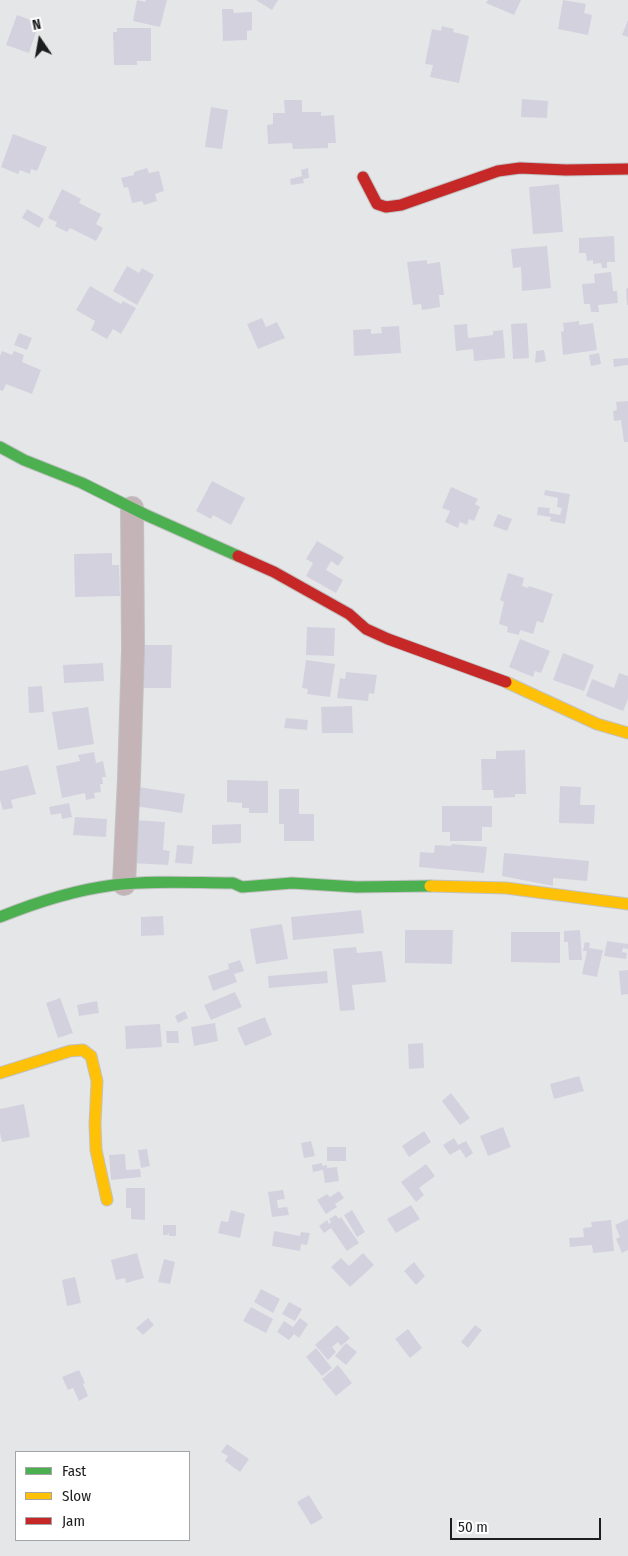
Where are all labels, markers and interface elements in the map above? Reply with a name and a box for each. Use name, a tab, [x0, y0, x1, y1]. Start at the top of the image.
north arrow	[15, 15, 65, 65]
text: N	[31, 16, 43, 34]
legend	[15, 1451, 190, 1541]
text: Fast	[62, 1462, 86, 1480]
text: Slow	[62, 1487, 91, 1505]
scale bar	[453, 1508, 604, 1540]
text: Jam	[62, 1512, 85, 1530]
text: 50 m	[458, 1518, 488, 1536]

